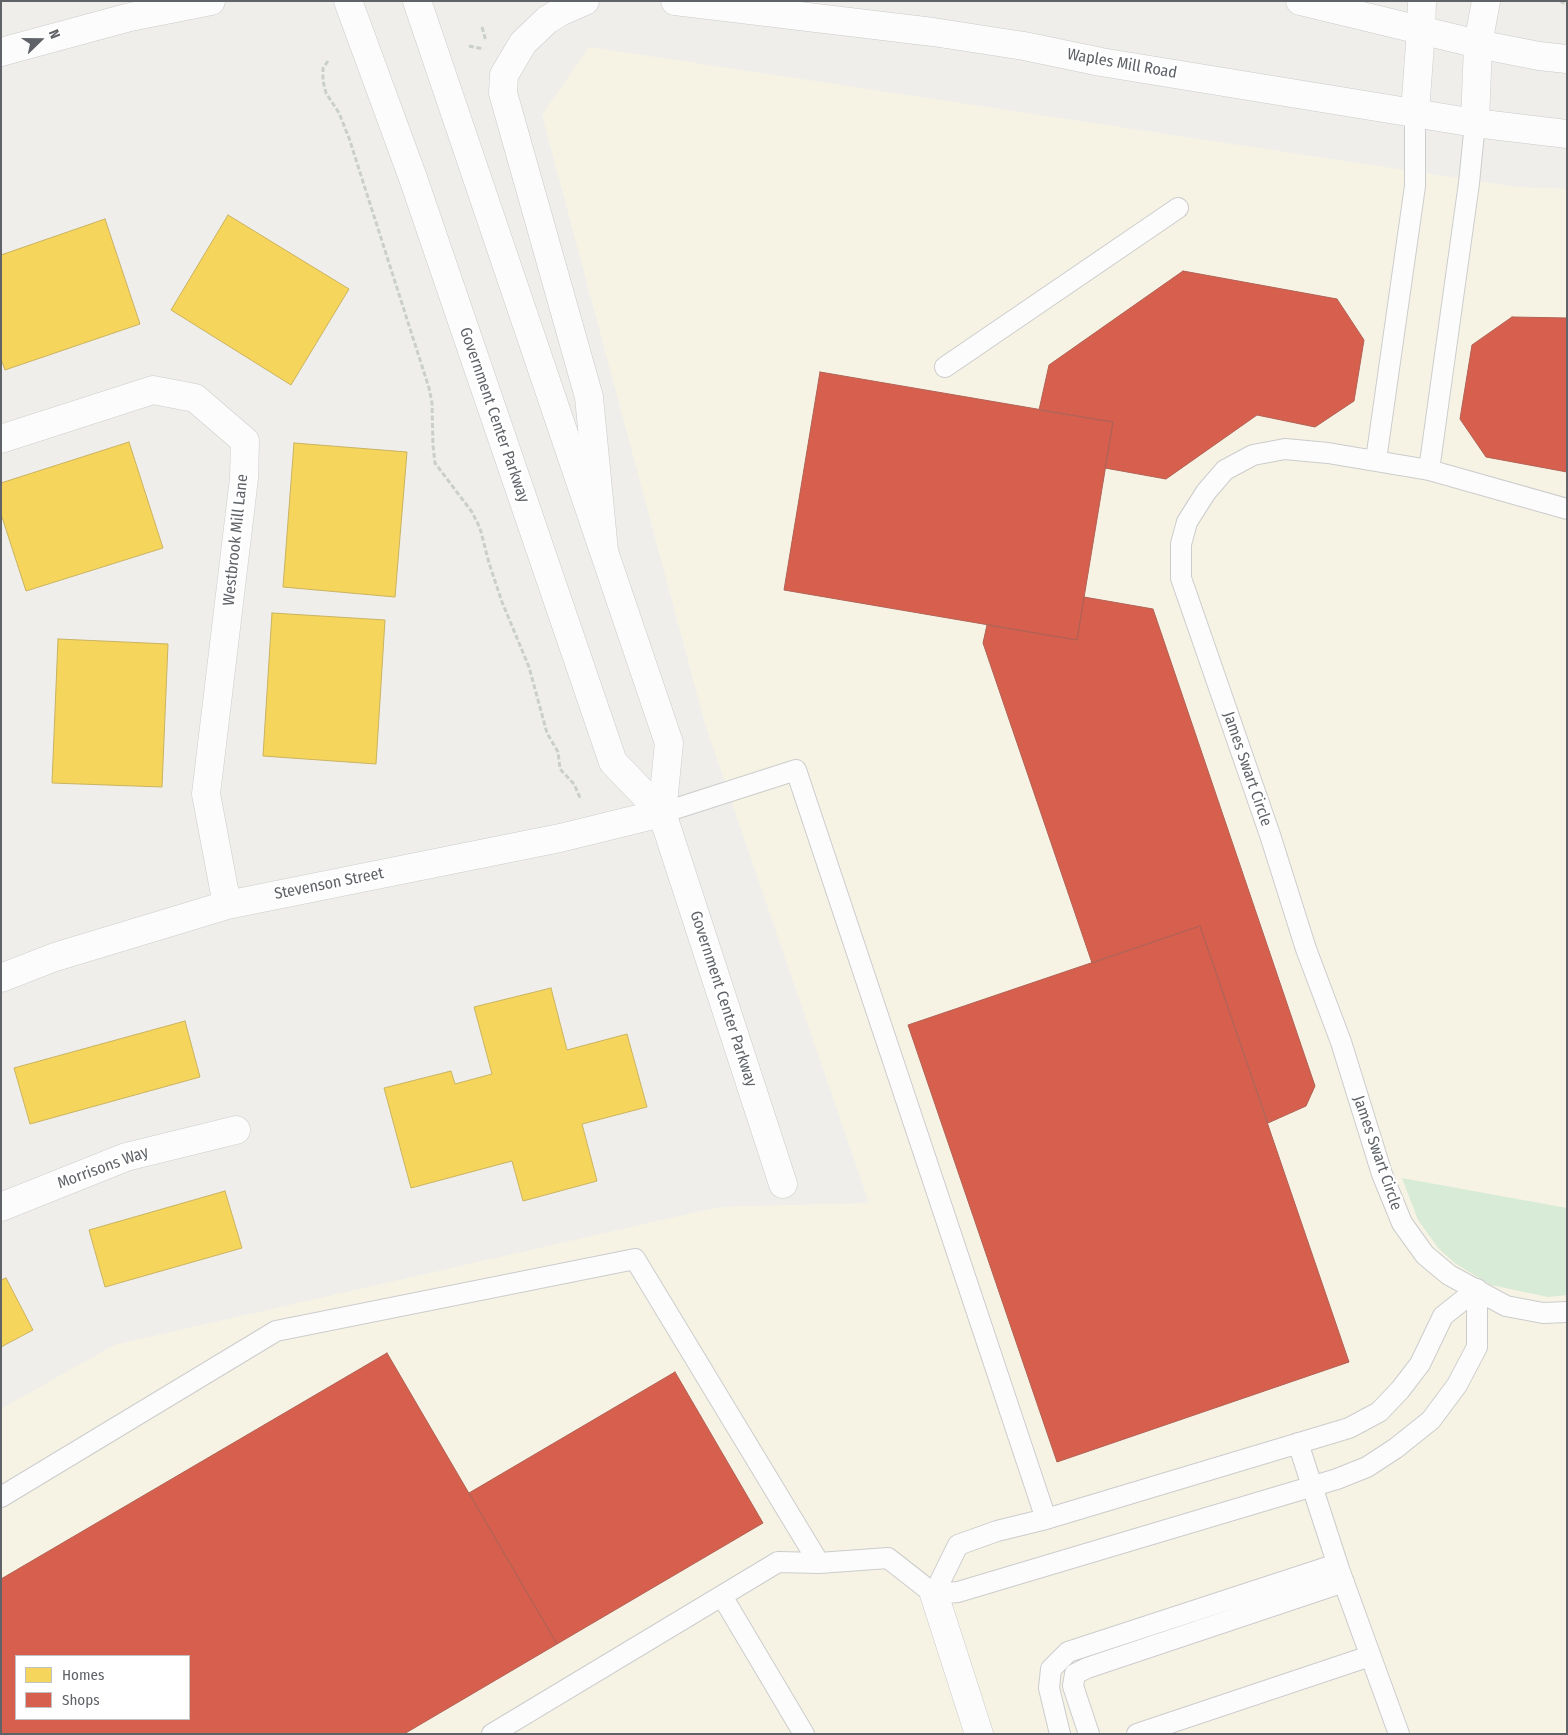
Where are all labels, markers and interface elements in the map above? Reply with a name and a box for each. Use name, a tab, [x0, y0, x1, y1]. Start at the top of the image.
north arrow	[15, 15, 65, 65]
text: N	[45, 27, 64, 41]
street label: Waples Mill Road	[1066, 45, 1178, 83]
street label: Government Center Parkway	[455, 325, 533, 505]
street label: Westbrook Mill Lane	[220, 473, 252, 607]
street label: James Swart Circle	[1218, 709, 1276, 829]
street label: Stevenson Street	[273, 864, 385, 904]
street label: Government Center Parkway	[685, 909, 761, 1089]
street label: James Swart Circle	[1348, 1093, 1406, 1213]
street label: Morrisons Way	[55, 1143, 151, 1193]
legend	[15, 1655, 190, 1720]
text: Homes	[62, 1666, 104, 1684]
text: Shops	[62, 1691, 100, 1709]

